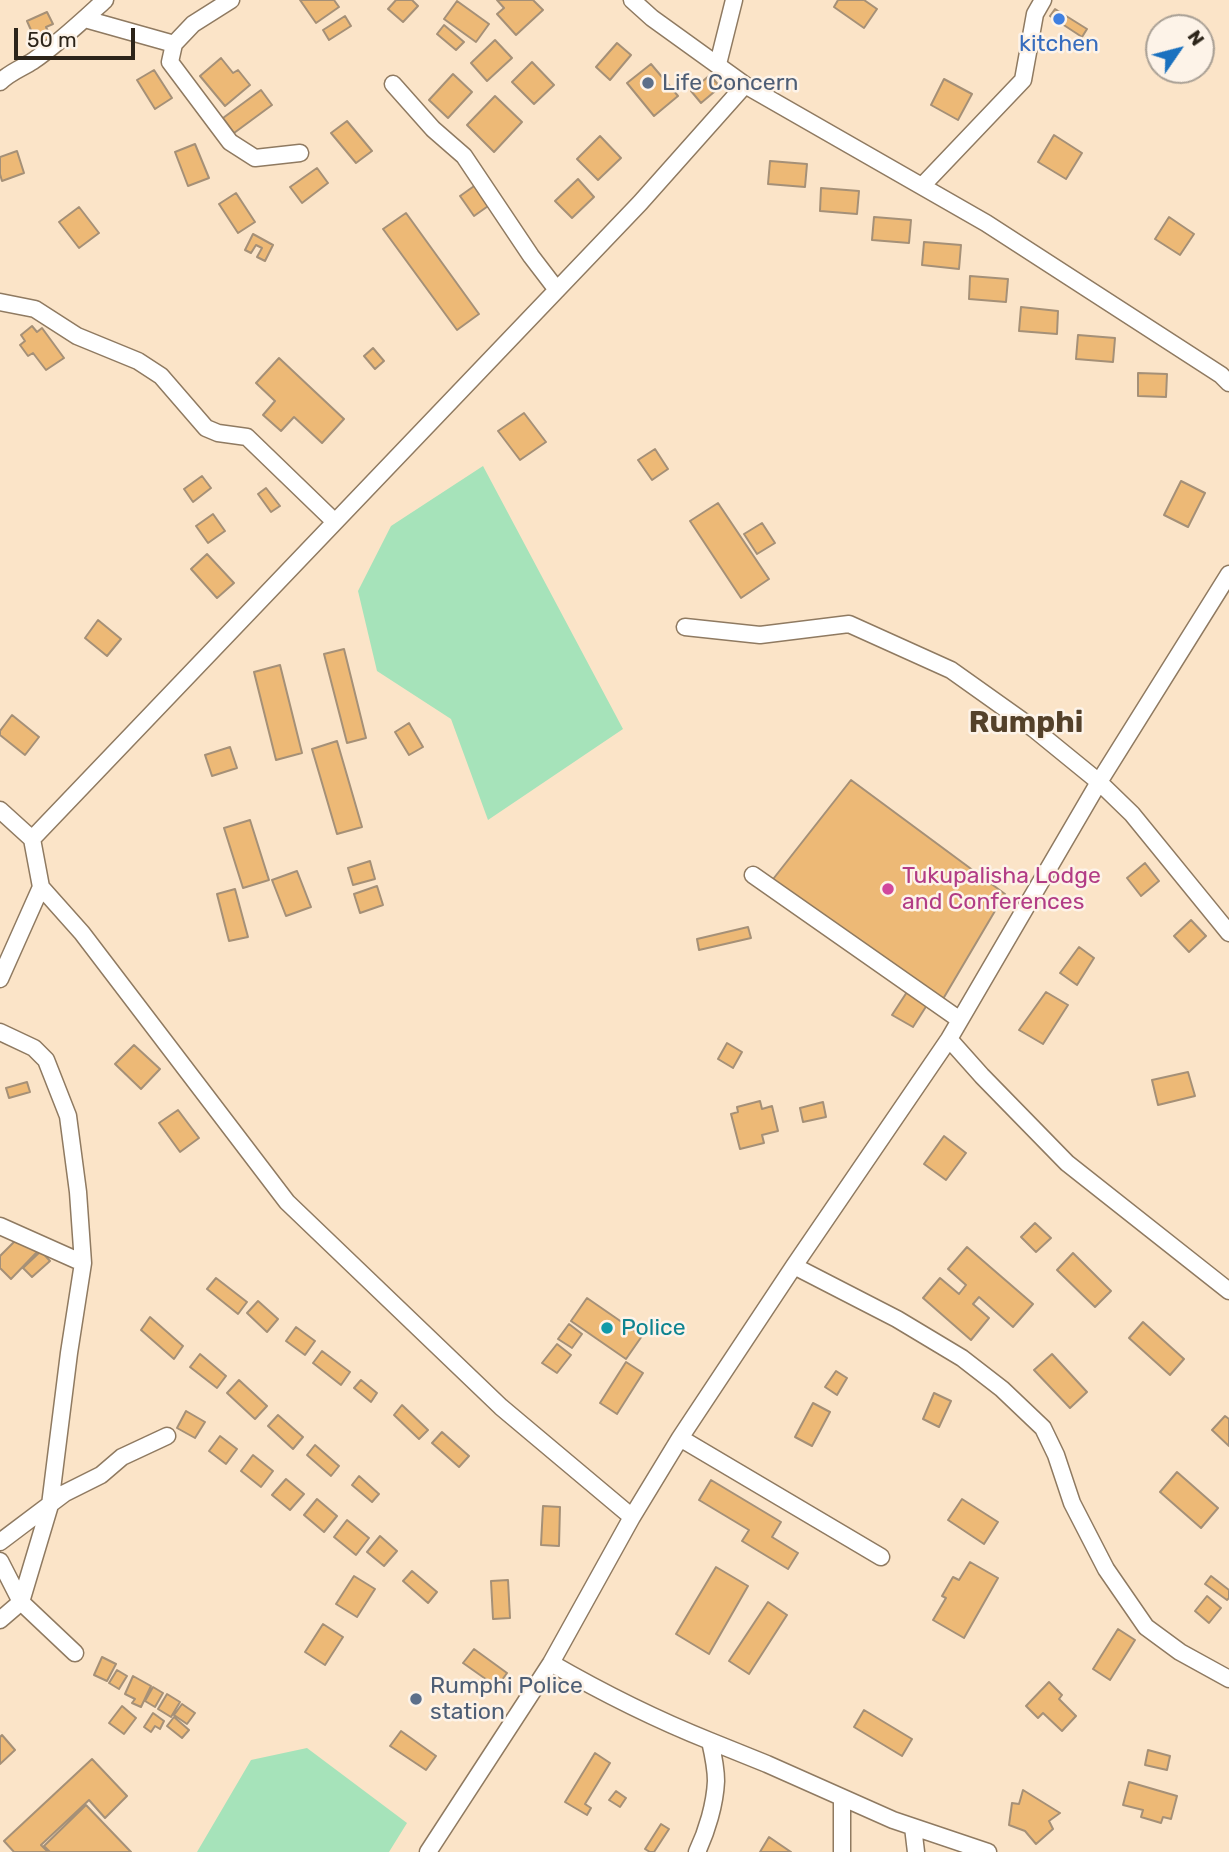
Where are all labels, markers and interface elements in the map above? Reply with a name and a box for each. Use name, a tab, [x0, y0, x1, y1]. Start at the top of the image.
marker: kitchen	[1051, 11, 1067, 27]
scale bar	[18, 14, 138, 58]
north arrow	[1145, 14, 1215, 84]
text: N	[1183, 26, 1209, 50]
text: 50 m	[27, 27, 77, 52]
place label: kitchen	[1019, 30, 1099, 58]
place label: Life Concern	[662, 69, 798, 97]
marker: Life Concern	[640, 75, 656, 91]
district label: Rumphi	[969, 705, 1083, 741]
place label: Tukupalisha Lodge and Conferences	[902, 862, 1101, 916]
marker: Tukupalisha Lodge and Conferences	[880, 881, 896, 897]
place label: Police	[621, 1314, 686, 1342]
marker: Police	[599, 1320, 615, 1336]
place label: Rumphi Police station	[430, 1672, 583, 1726]
marker: Rumphi Police station	[408, 1691, 424, 1707]

